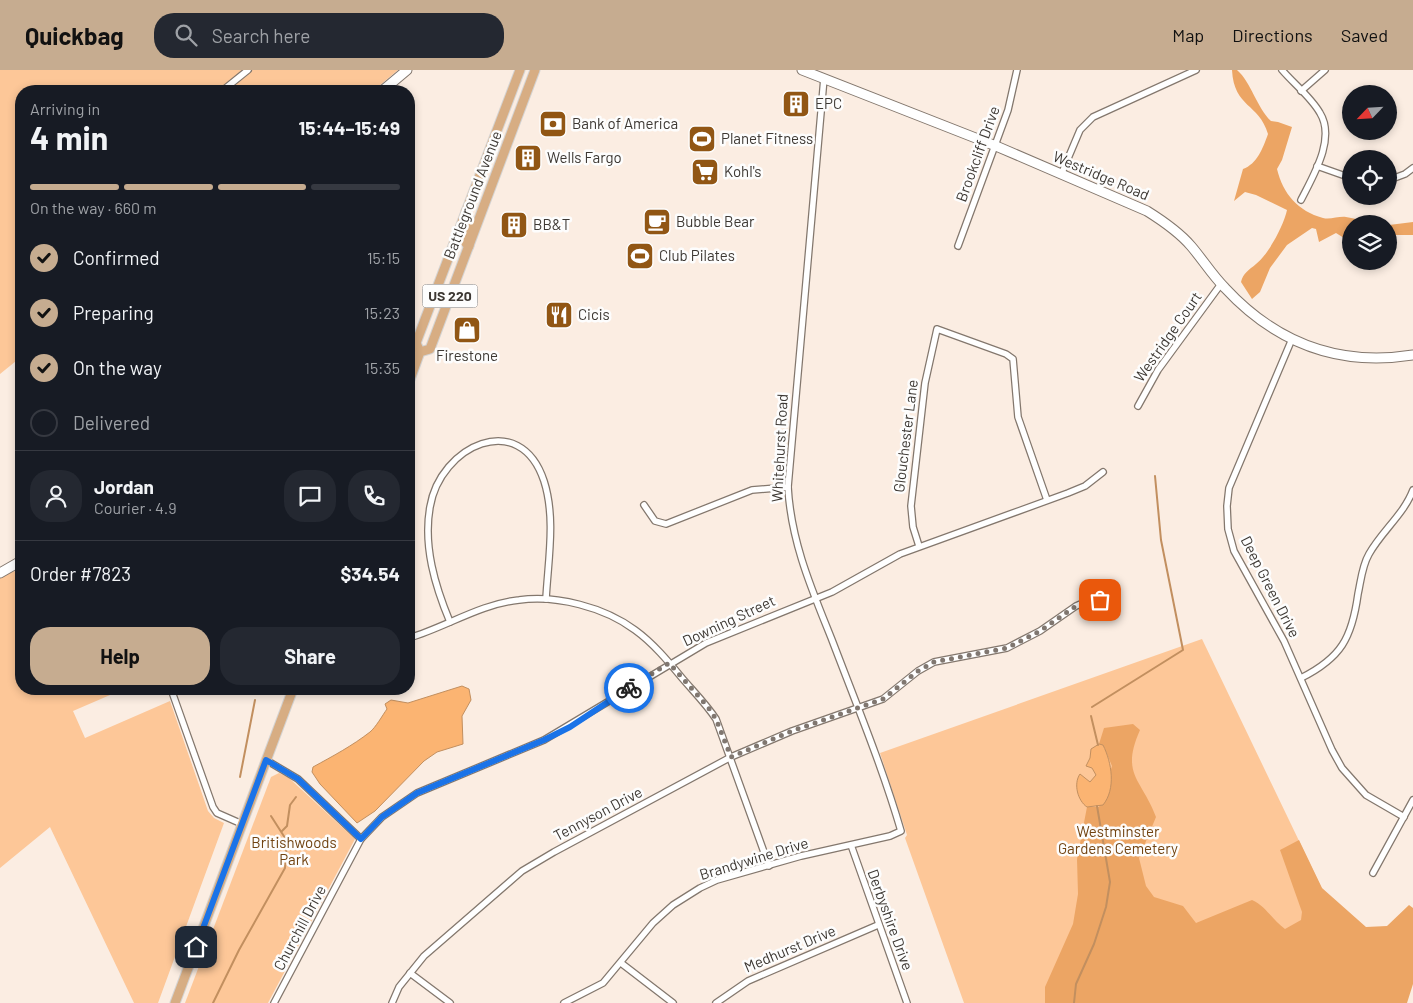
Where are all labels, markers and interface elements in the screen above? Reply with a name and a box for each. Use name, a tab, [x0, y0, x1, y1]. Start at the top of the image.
search box	[154, 13, 504, 58]
text: Quickbag	[25, 21, 124, 50]
icon: search	[172, 21, 200, 49]
text: Search here	[212, 24, 310, 47]
text: Map	[1172, 24, 1204, 46]
text: Directions	[1232, 24, 1313, 46]
text: Saved	[1341, 24, 1388, 46]
north arrow	[1342, 85, 1398, 140]
map controls	[1342, 85, 1397, 270]
building icon: EPC	[781, 89, 811, 119]
place label: EPC	[815, 94, 842, 112]
text: Arriving in	[30, 99, 100, 118]
street label: Brookcliff Drive	[951, 103, 1003, 204]
bank icon: Bank of America	[538, 109, 568, 139]
place label: Bank of America	[572, 114, 678, 132]
text: 15:44–15:49	[299, 116, 400, 139]
text: 4 min	[30, 118, 108, 156]
sports icon: Planet Fitness	[687, 124, 717, 154]
street label: Battleground Avenue	[439, 128, 505, 261]
place label: Planet Fitness	[721, 129, 813, 147]
building icon: Wells Fargo	[513, 143, 543, 173]
street label: Westridge Road	[1051, 147, 1152, 203]
place label: Wells Fargo	[547, 148, 622, 166]
button: locate	[1342, 150, 1397, 205]
supermarket icon: Kohl's	[690, 157, 720, 187]
place label: Kohl's	[724, 162, 761, 180]
text: On the way · 660 m	[30, 198, 156, 217]
cafe icon: Bubble Bear	[642, 207, 672, 237]
building icon: BB&T	[499, 210, 529, 240]
place label: Bubble Bear	[676, 212, 755, 230]
place label: BB&T	[533, 215, 570, 233]
button: layers	[1342, 215, 1397, 270]
sports icon: Club Pilates	[625, 241, 655, 271]
icon: check	[30, 244, 58, 272]
text: Confirmed	[73, 246, 160, 269]
place label: Club Pilates	[659, 246, 735, 264]
text: 15:15	[367, 248, 400, 267]
road number: US 220	[422, 285, 478, 308]
street label: Westridge Court	[1129, 288, 1205, 385]
icon: check	[30, 299, 58, 327]
restaurant icon: Cicis	[544, 300, 574, 330]
text: Preparing	[73, 301, 154, 324]
text: 15:23	[364, 303, 400, 322]
place label: Cicis	[578, 305, 610, 323]
shop icon: Firestone	[452, 315, 482, 345]
place label: Firestone	[436, 346, 498, 364]
icon: check	[30, 354, 58, 382]
text: On the way	[73, 356, 162, 379]
text: 15:35	[364, 358, 400, 377]
street label: Glouchester Lane	[889, 378, 921, 493]
street label: Whitehurst Road	[767, 393, 791, 503]
text: Delivered	[73, 411, 150, 434]
button: person	[30, 470, 82, 522]
button: chat	[284, 470, 336, 522]
button: phone	[348, 470, 400, 522]
text: Jordan	[94, 475, 154, 498]
text: Courier · 4.9	[94, 498, 177, 517]
street label: Deep Green Drive	[1238, 533, 1304, 640]
text: Order #7823	[30, 562, 131, 585]
text: $34.54	[341, 562, 400, 585]
pin	[1079, 579, 1121, 621]
icon: bag	[1086, 586, 1114, 614]
street label: Downing Street	[679, 591, 778, 649]
button: Help	[30, 627, 210, 685]
button: Share	[220, 627, 400, 685]
courier	[604, 663, 654, 713]
icon: bike	[615, 674, 643, 702]
street label: Tennyson Drive	[550, 782, 645, 844]
park label: Westminster Gardens Cemetery	[1058, 822, 1178, 857]
park label: Britishwoods Park	[251, 833, 337, 868]
street label: Brandywine Drive	[697, 833, 810, 883]
street label: Derbyshire Drive	[864, 867, 918, 973]
street label: Churchill Drive	[269, 882, 329, 973]
street label: Medhurst Drive	[741, 921, 838, 975]
pin	[175, 926, 217, 968]
icon: home	[182, 933, 210, 961]

